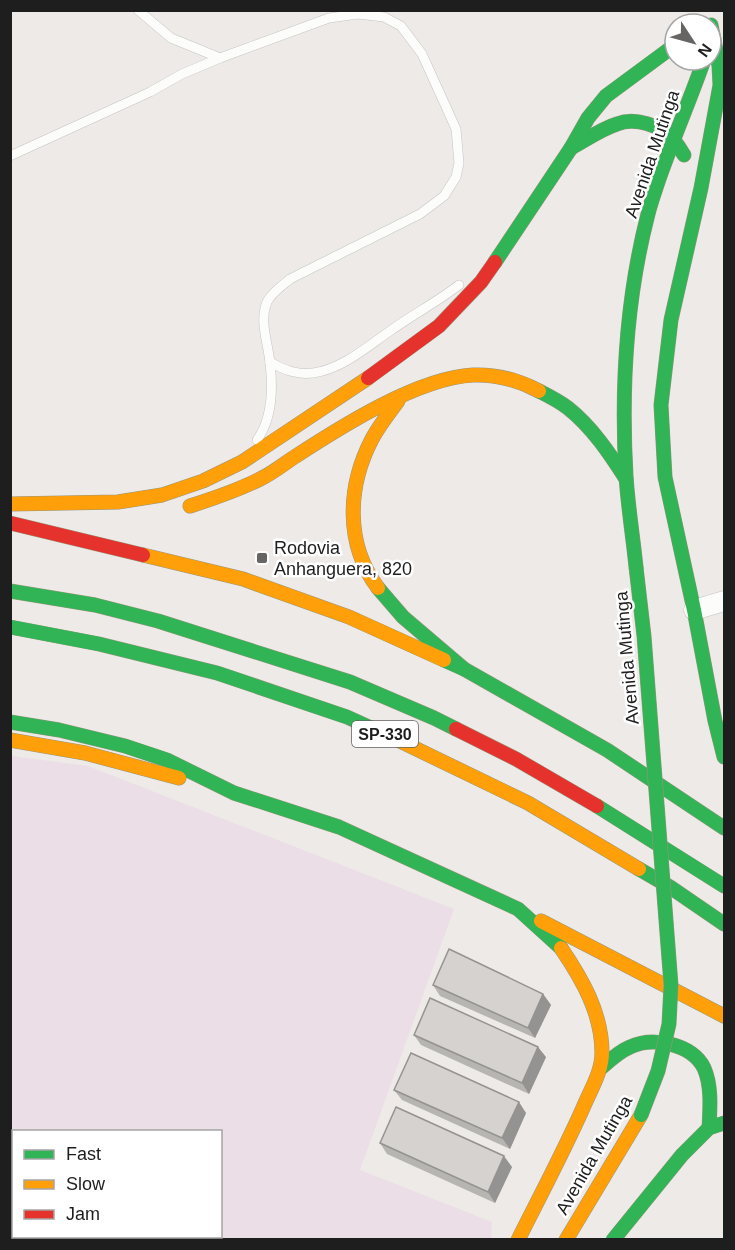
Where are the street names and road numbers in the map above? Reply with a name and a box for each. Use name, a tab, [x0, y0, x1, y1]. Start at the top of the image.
street label: Avenida Mutinga	[621, 87, 684, 220]
street label: Avenida Mutinga	[611, 590, 643, 725]
road number: SP-330	[352, 721, 418, 747]
street label: Avenida Mutinga	[552, 1091, 637, 1218]

